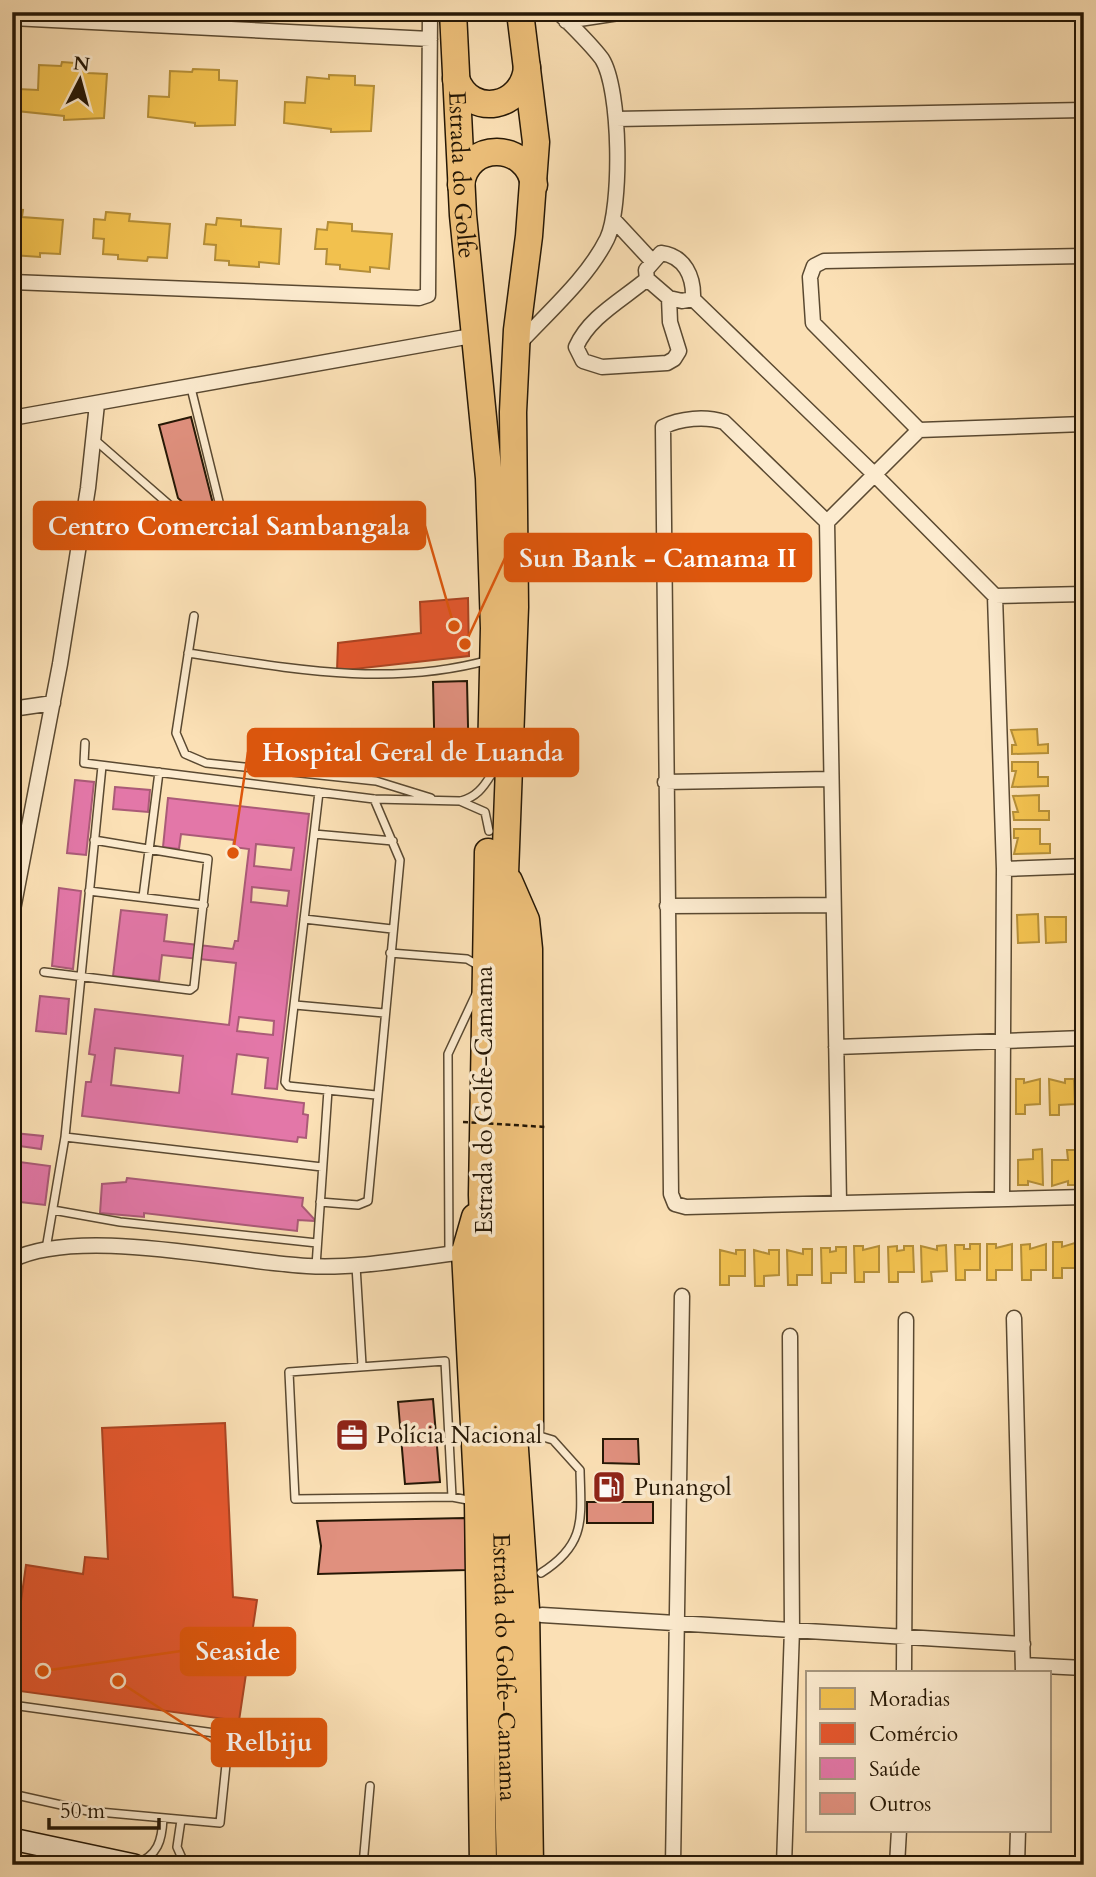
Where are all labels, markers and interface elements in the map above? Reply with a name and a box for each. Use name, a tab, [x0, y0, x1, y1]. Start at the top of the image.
north arrow	[46, 46, 116, 116]
text: N	[72, 50, 92, 78]
street label: Estrada do Golfe	[440, 90, 484, 260]
callout: Centro Comercial Sambangala	[34, 502, 425, 549]
text: Centro Comercial Sambangala	[48, 509, 410, 544]
callout: Sun Bank - Camama II	[505, 534, 811, 581]
text: Sun Bank - Camama II	[519, 541, 797, 576]
callout: Hospital Geral de Luanda	[248, 729, 578, 776]
text: Hospital Geral de Luanda	[262, 735, 564, 770]
street label: Estrada do Golfe-Camama	[468, 965, 501, 1234]
office icon: Polícia Nacional	[333, 1416, 371, 1454]
place label: Polícia Nacional	[376, 1419, 542, 1452]
fuel station icon: Punangol	[590, 1468, 628, 1506]
place label: Punangol	[634, 1471, 732, 1504]
street label: Estrada do Golfe-Camama	[485, 1533, 525, 1803]
callout: Seaside	[181, 1628, 295, 1675]
text: Seaside	[195, 1634, 281, 1669]
legend	[806, 1671, 1050, 1832]
text: Moradias	[869, 1685, 950, 1714]
callout: Relbiju	[212, 1719, 326, 1766]
text: Comércio	[869, 1720, 958, 1749]
text: Relbiju	[226, 1725, 312, 1760]
text: Saúde	[869, 1755, 921, 1784]
scale bar	[49, 1786, 159, 1830]
text: Outros	[869, 1790, 931, 1819]
text: 50 m	[60, 1797, 105, 1826]

